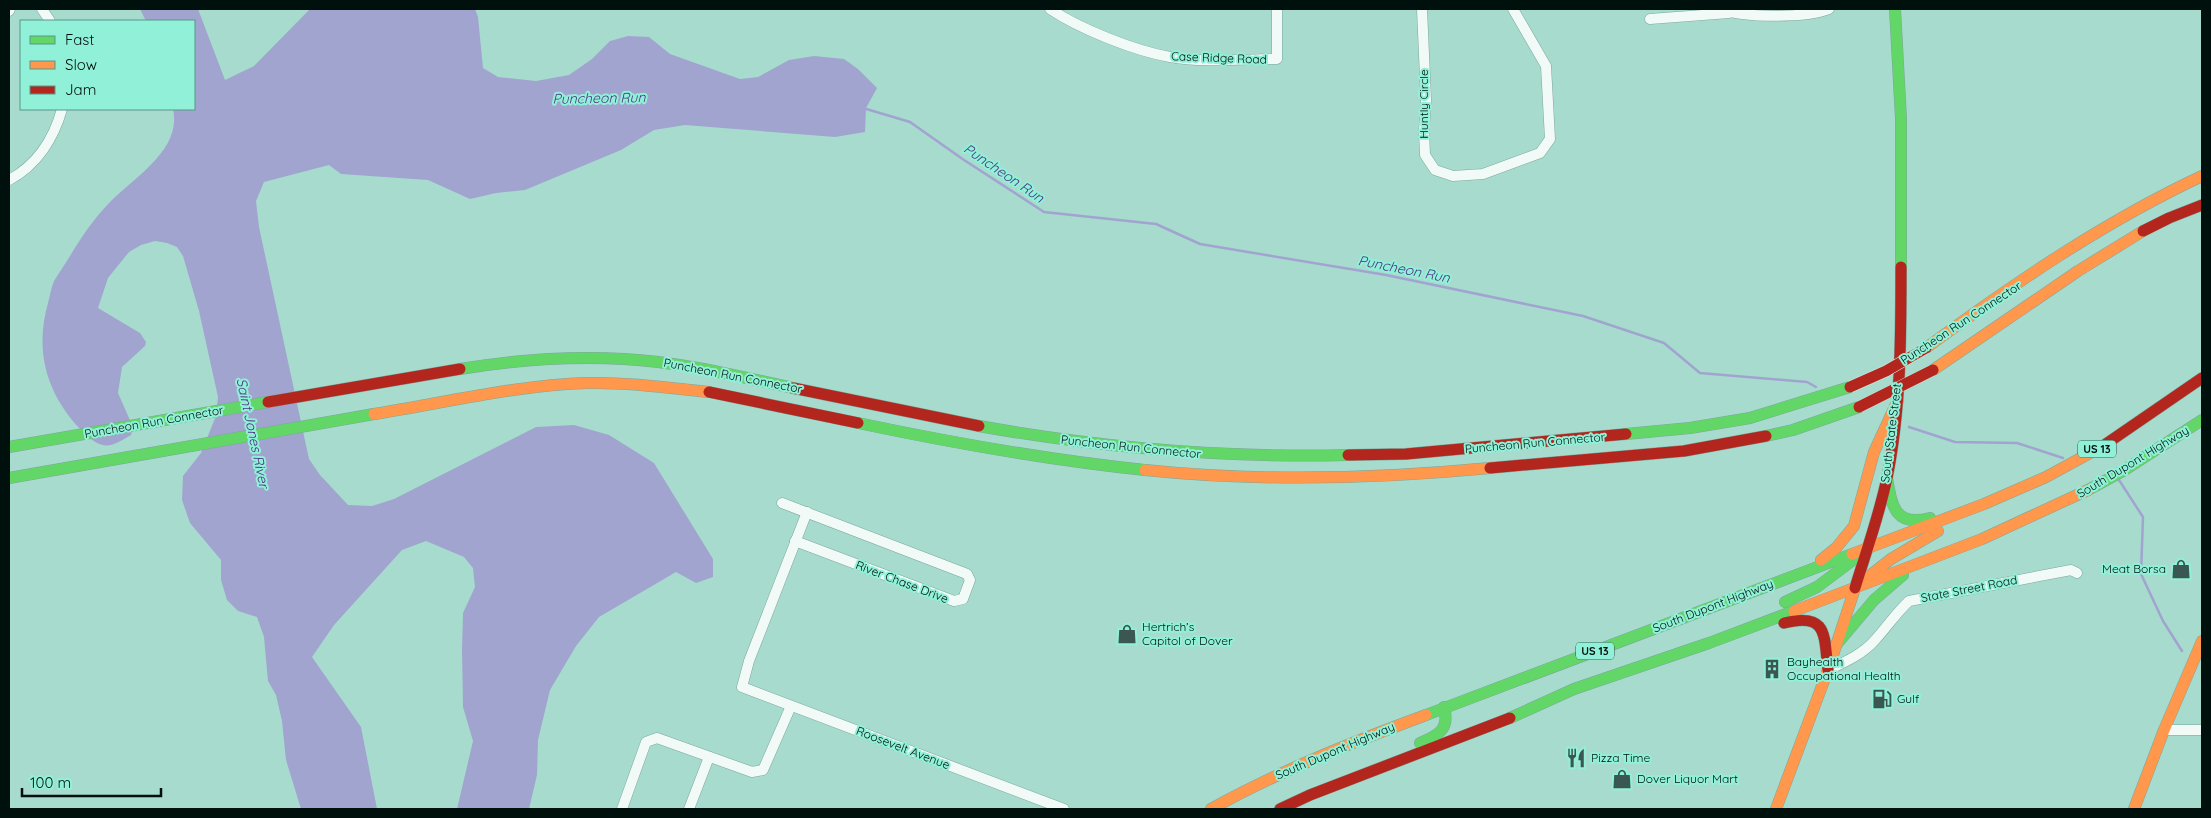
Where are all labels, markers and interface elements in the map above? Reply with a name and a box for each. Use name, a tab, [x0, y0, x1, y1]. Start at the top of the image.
legend	[20, 20, 195, 110]
text: Fast	[65, 30, 94, 49]
street label: Case Ridge Road	[1171, 48, 1267, 67]
text: Slow	[65, 55, 97, 74]
street label: Huntly Circle	[1416, 69, 1431, 139]
text: Jam	[65, 80, 96, 99]
water label: Puncheon Run	[552, 88, 647, 108]
water label: Puncheon Run	[960, 140, 1048, 207]
water label: Puncheon Run	[1357, 251, 1452, 287]
street label: Puncheon Run Connector	[1898, 278, 2024, 367]
street label: Puncheon Run Connector	[662, 355, 804, 396]
water label: Saint Jones River	[233, 376, 274, 491]
street label: South State Street	[1877, 382, 1904, 483]
street label: Puncheon Run Connector	[83, 402, 225, 441]
street label: South Dupont Highway	[2074, 422, 2191, 501]
street label: Puncheon Run Connector	[1464, 429, 1606, 456]
street label: Puncheon Run Connector	[1060, 432, 1202, 461]
road number: US 13	[2078, 440, 2116, 458]
street label: River Chase Drive	[854, 557, 951, 606]
shop icon: Meat Borsa	[2170, 558, 2192, 580]
place label: Meat Borsa	[2102, 561, 2166, 576]
street label: State Street Road	[1919, 572, 2018, 605]
street label: South Dupont Highway	[1650, 576, 1775, 635]
place label: Hertrich’s Capitol of Dover	[1142, 619, 1233, 648]
shop icon: Hertrich’s Capitol of Dover	[1116, 623, 1138, 645]
road number: US 13	[1576, 642, 1614, 659]
place label: Bayhealth Occupational Health	[1787, 654, 1901, 683]
building icon: Bayhealth Occupational Health	[1761, 658, 1783, 680]
fuel station icon: Gulf	[1871, 688, 1893, 710]
place label: Gulf	[1897, 691, 1920, 706]
street label: South Dupont Highway	[1273, 719, 1397, 782]
street label: Roosevelt Avenue	[854, 723, 952, 772]
restaurant icon: Pizza Time	[1565, 747, 1587, 769]
place label: Pizza Time	[1591, 750, 1651, 765]
scale bar	[22, 766, 161, 798]
shop icon: Dover Liquor Mart	[1611, 768, 1633, 790]
place label: Dover Liquor Mart	[1637, 771, 1738, 786]
text: 100 m	[30, 773, 71, 792]

